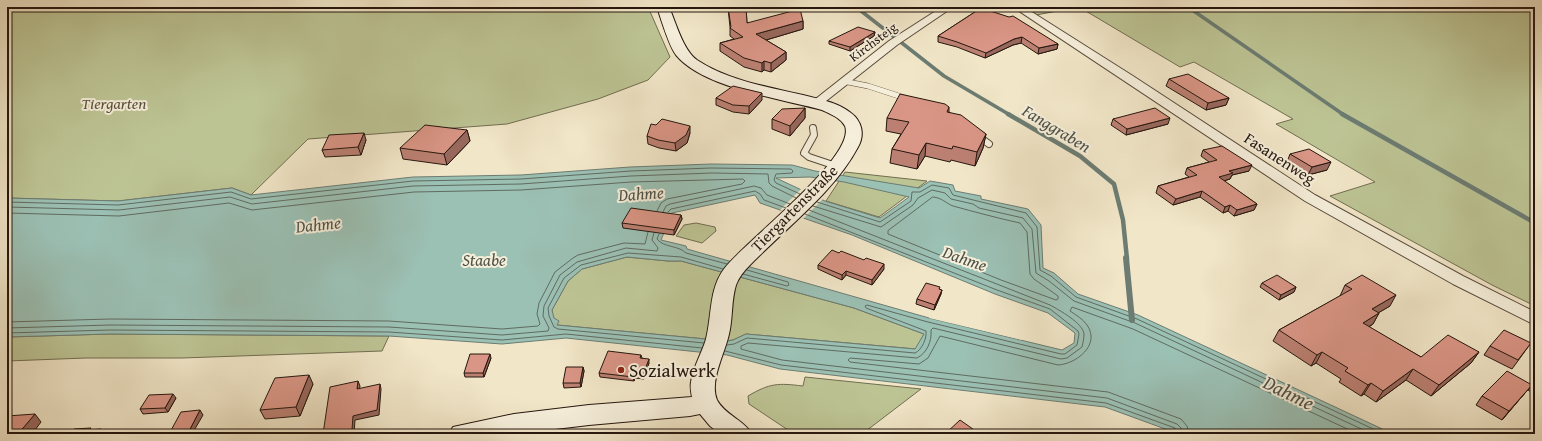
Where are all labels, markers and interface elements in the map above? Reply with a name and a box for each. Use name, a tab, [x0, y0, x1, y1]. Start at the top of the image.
street label: Kirchsteig	[845, 17, 901, 66]
park label: Tiergarten	[82, 91, 146, 115]
water label: Fanggraben	[1017, 97, 1096, 158]
street label: Fasanenweg	[1240, 126, 1320, 190]
street label: Tiergartenstraße	[745, 159, 843, 257]
water label: Dahme	[617, 179, 665, 207]
water label: Dahme	[293, 209, 342, 239]
water label: Dahme	[939, 238, 991, 277]
water label: Staabe	[462, 247, 506, 272]
place label: Sozialwerk	[629, 356, 716, 384]
marker: Sozialwerk	[616, 365, 626, 375]
water label: Dahme	[1258, 367, 1319, 417]

